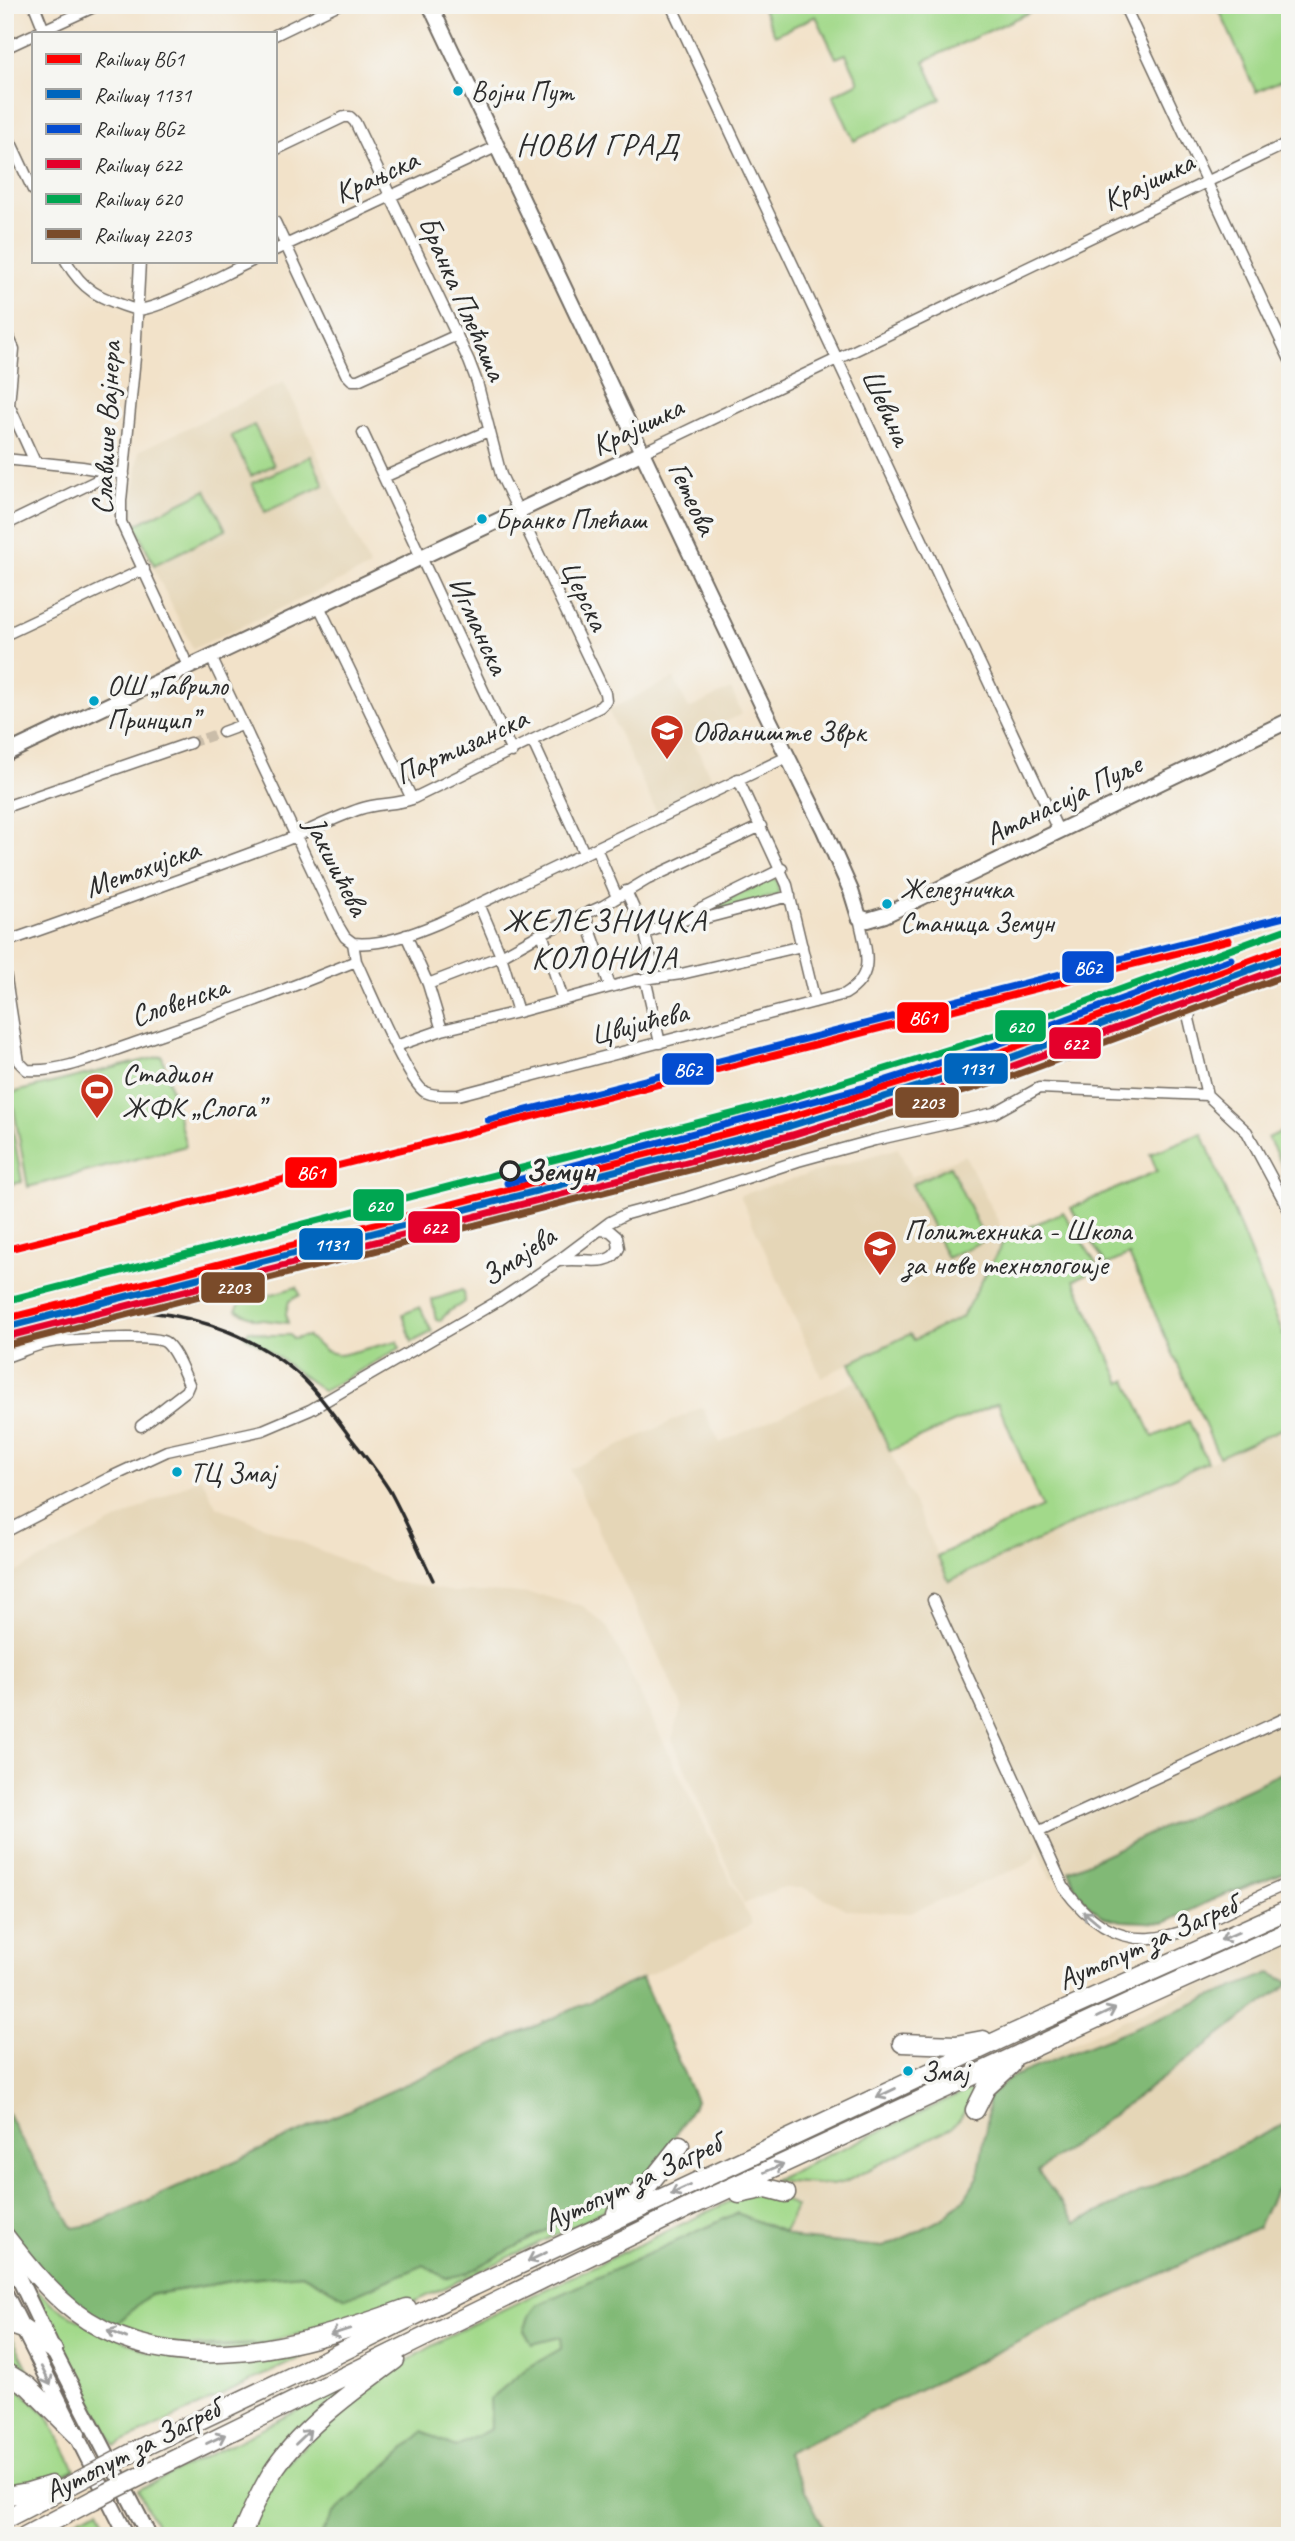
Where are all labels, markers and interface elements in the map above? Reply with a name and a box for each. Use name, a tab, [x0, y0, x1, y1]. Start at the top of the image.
legend	[32, 32, 276, 262]
text: Railway BG1	[94, 46, 186, 72]
place label: Војни Пут	[471, 74, 575, 109]
text: Railway 1131	[94, 82, 193, 108]
marker: Војни Пут	[451, 84, 465, 98]
text: Railway BG2	[94, 116, 186, 142]
district label: НОВИ ГРАД	[516, 124, 681, 165]
street label: Крањска	[328, 139, 426, 212]
street label: Крајишка	[1096, 142, 1202, 219]
text: Railway 622	[94, 152, 183, 178]
text: Railway 620	[94, 186, 183, 212]
street label: Бранка Плећаша	[410, 210, 517, 388]
text: Railway 2203	[94, 222, 193, 248]
street label: Славише Вајнера	[82, 338, 130, 516]
street label: Шевина	[853, 363, 922, 454]
street label: Крајишка	[585, 387, 691, 464]
street label: Гетеова	[660, 455, 727, 542]
place label: Бранко Плећаш	[495, 502, 648, 537]
marker: Бранко Плећаш	[475, 512, 489, 526]
street label: Церска	[552, 553, 619, 638]
street label: Игманска	[440, 570, 519, 682]
place label: ОШ „Гаврило Принцип”	[107, 668, 230, 737]
marker: ОШ „Гаврило Принцип”	[87, 694, 101, 708]
street label: Партизанска	[389, 698, 535, 793]
school or university icon: Обданиште Зврк	[648, 712, 686, 761]
place label: Обданиште Зврк	[692, 712, 867, 750]
street label: Атанасија Пуље	[978, 744, 1150, 853]
street label: Јакшићева	[295, 808, 379, 924]
street label: Метохијска	[80, 829, 206, 906]
place label: Железничка Станица Земун	[900, 871, 1055, 940]
marker: Железничка Станица Земун	[880, 897, 894, 911]
district label: ЖЕЛЕЗНИЧКА КОЛОНИЈА	[502, 900, 708, 978]
line badge: BG2	[1061, 950, 1115, 984]
text: BG2	[1074, 956, 1105, 980]
street label: Словенска	[125, 966, 235, 1035]
street label: Цвијићева	[586, 992, 694, 1053]
line badge: BG1	[896, 1001, 950, 1034]
text: BG1	[909, 1006, 940, 1030]
line badge: 620	[994, 1009, 1047, 1043]
text: 620	[1007, 1015, 1035, 1039]
line badge: 622	[1048, 1026, 1102, 1060]
text: 622	[1062, 1032, 1090, 1056]
line badge: BG2	[661, 1052, 715, 1086]
line badge: 1131	[943, 1052, 1009, 1085]
place label: Стадион ЖФК „Слога”	[122, 1054, 270, 1126]
text: 1131	[959, 1057, 996, 1081]
text: BG2	[674, 1058, 705, 1082]
sports icon: Стадион ЖФК „Слога”	[78, 1071, 116, 1120]
line badge: 2203	[894, 1086, 960, 1119]
text: 2203	[910, 1091, 947, 1115]
place label: Земун	[526, 1152, 596, 1191]
line badge: BG1	[284, 1156, 338, 1189]
text: BG1	[297, 1161, 328, 1185]
marker: Земун	[500, 1161, 520, 1181]
line badge: 620	[352, 1188, 405, 1222]
text: 620	[366, 1194, 394, 1218]
line badge: 622	[407, 1210, 461, 1244]
place label: Политехника - Школа за нове технологоије	[900, 1211, 1133, 1283]
text: 622	[421, 1216, 449, 1240]
street label: Змајева	[473, 1216, 564, 1295]
line badge: 1131	[298, 1227, 364, 1261]
school or university icon: Политехника - Школа за нове технологоије	[861, 1228, 899, 1277]
text: 1131	[314, 1233, 351, 1257]
line badge: 2203	[200, 1271, 266, 1304]
text: 2203	[216, 1276, 253, 1300]
place label: ТЦ Змај	[190, 1455, 279, 1490]
marker: ТЦ Змај	[170, 1465, 184, 1479]
street label: Аутопут за Загреб	[1051, 1882, 1250, 1998]
one-way arrow	[1083, 1911, 1101, 1926]
one-way arrow	[1219, 1930, 1241, 1943]
one-way arrow	[1095, 2006, 1117, 2019]
place label: Змај	[921, 2054, 972, 2089]
marker: Змај	[901, 2064, 915, 2078]
one-way arrow	[876, 2087, 897, 2100]
street label: Аутопут за Загреб	[537, 2121, 734, 2240]
one-way arrow	[763, 2161, 784, 2174]
one-way arrow	[670, 2184, 691, 2197]
one-way arrow	[526, 2251, 548, 2264]
one-way arrow	[329, 2326, 351, 2339]
one-way arrow	[107, 2327, 129, 2340]
one-way arrow	[40, 2365, 54, 2386]
street label: Аутопут за Загреб	[38, 2386, 233, 2511]
one-way arrow	[294, 2429, 311, 2446]
one-way arrow	[205, 2432, 226, 2445]

